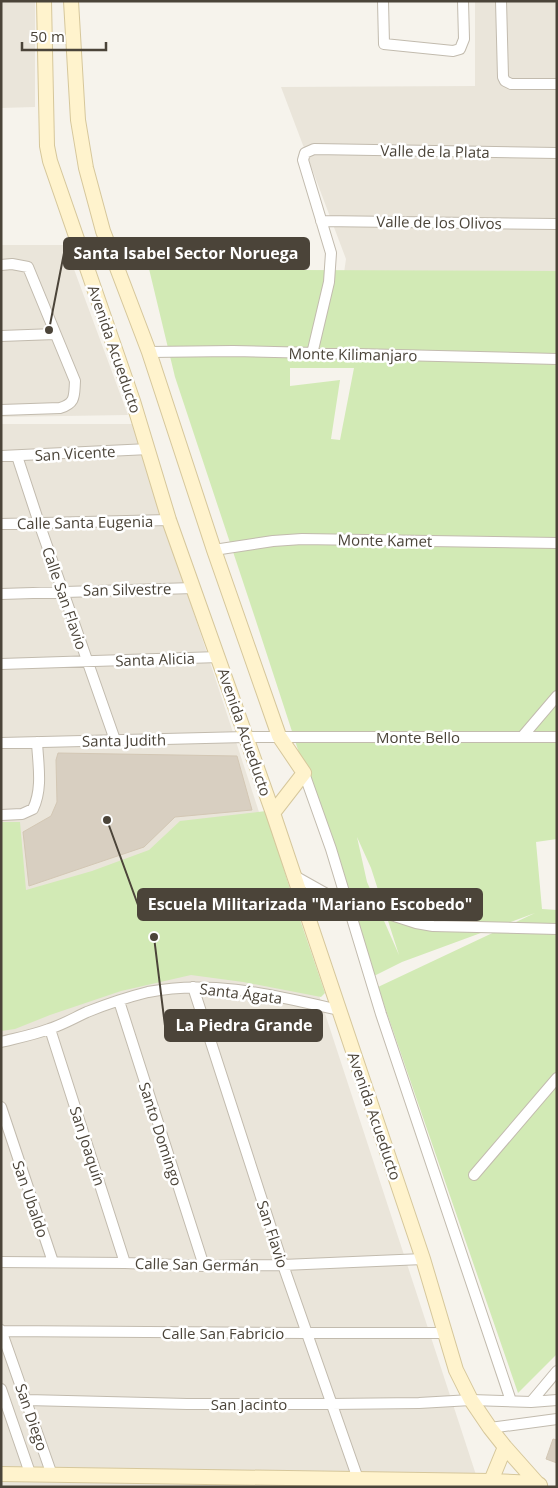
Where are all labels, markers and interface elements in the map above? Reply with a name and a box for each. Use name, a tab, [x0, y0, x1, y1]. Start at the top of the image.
scale bar	[22, 20, 106, 52]
text: 50 m	[30, 26, 65, 46]
street label: Valle de la Plata	[380, 140, 490, 162]
street label: Valle de los Olivos	[376, 211, 502, 233]
callout: Santa Isabel Sector Noruega	[64, 238, 309, 269]
text: Santa Isabel Sector Noruega	[74, 242, 298, 264]
street label: Avenida Acueducto	[84, 282, 146, 416]
street label: Monte Kilimanjaro	[289, 343, 417, 365]
street label: San Vicente	[34, 441, 116, 465]
street label: Calle Santa Eugenia	[17, 511, 153, 533]
street label: Monte Kamet	[338, 529, 432, 551]
street label: Calle San Flavio	[38, 544, 92, 652]
street label: San Silvestre	[83, 578, 171, 600]
street label: Santa Alicia	[115, 648, 195, 670]
street label: Avenida Acueducto	[214, 665, 276, 799]
street label: Monte Bello	[376, 727, 460, 747]
street label: Santa Judith	[82, 729, 166, 751]
callout: Escuela Militarizada "Mariano Escobedo"	[138, 889, 482, 920]
text: Escuela Militarizada "Mariano Escobedo"	[148, 893, 472, 915]
street label: Santa Ágata	[199, 978, 283, 1008]
callout: La Piedra Grande	[165, 1010, 322, 1041]
text: La Piedra Grande	[175, 1014, 313, 1036]
street label: Avenida Acueducto	[344, 1049, 406, 1183]
street label: Santo Domingo	[135, 1080, 187, 1188]
street label: San Joaquín	[66, 1104, 110, 1188]
street label: San Ubaldo	[9, 1158, 53, 1240]
street label: San Flavio	[253, 1198, 293, 1270]
street label: Calle San Germán	[135, 1253, 259, 1275]
street label: Calle San Fabricio	[162, 1323, 284, 1343]
street label: San Diego	[11, 1381, 53, 1453]
street label: San Jacinto	[211, 1394, 287, 1414]

